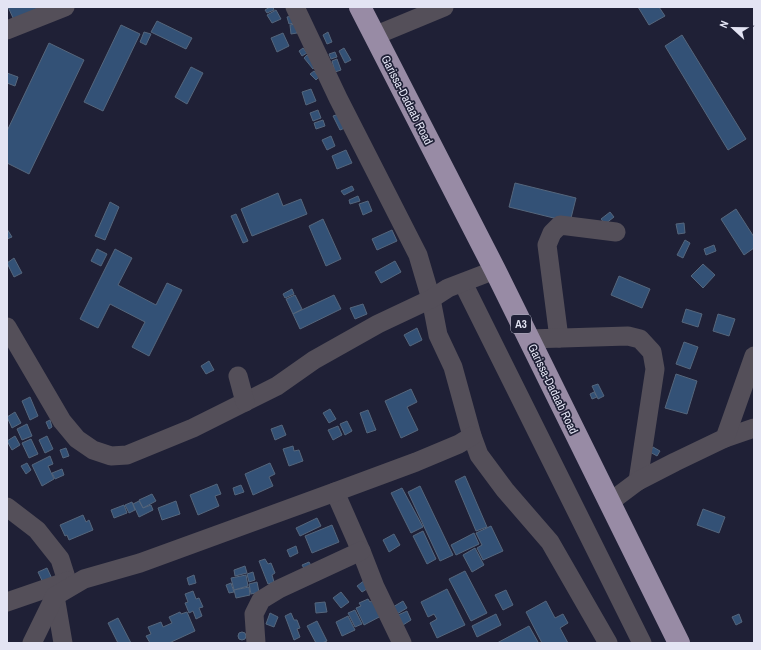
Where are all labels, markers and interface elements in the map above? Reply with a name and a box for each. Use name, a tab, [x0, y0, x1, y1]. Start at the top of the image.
north arrow	[713, 8, 753, 48]
text: N	[716, 19, 731, 30]
street label: Garissa-Dadaab Road	[378, 53, 436, 147]
road number: A3	[511, 315, 531, 333]
street label: Garissa-Dadaab Road	[524, 341, 582, 437]

